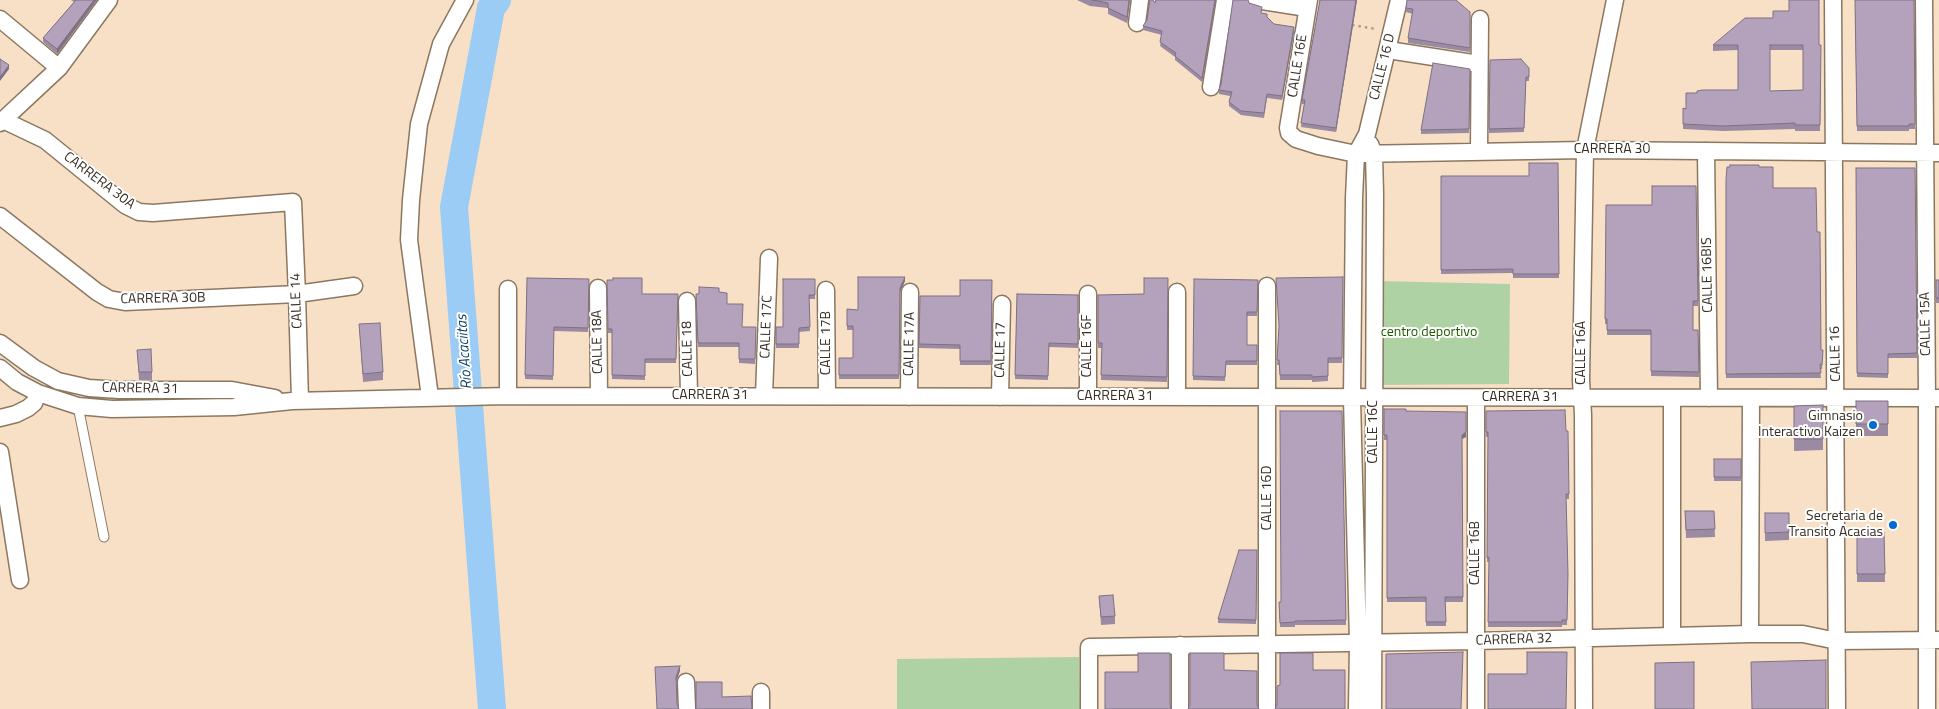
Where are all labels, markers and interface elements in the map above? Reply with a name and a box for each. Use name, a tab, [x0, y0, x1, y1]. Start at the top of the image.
street label: CALLE 16 D	[1367, 32, 1399, 102]
street label: CALLE 16E	[1285, 33, 1311, 99]
street label: CARRERA 30	[1574, 142, 1650, 158]
street label: CARRERA 30A	[60, 149, 138, 213]
street label: CALLE 16BIS	[1699, 237, 1717, 313]
street label: CALLE 14	[288, 273, 306, 329]
street label: CARRERA 30B	[120, 290, 206, 308]
street label: CALLE 15A	[1917, 292, 1935, 356]
street label: CALLE 17C	[757, 295, 777, 359]
street label: CALLE 18A	[589, 310, 607, 374]
street label: CALLE 17B	[819, 311, 835, 375]
street label: CALLE 17A	[901, 312, 919, 376]
water label: Río Acaciitas	[453, 314, 477, 390]
street label: CALLE 16F	[1080, 314, 1096, 378]
street label: CALLE 18	[679, 321, 697, 377]
street label: CALLE 16A	[1574, 321, 1590, 385]
street label: CALLE 17	[992, 322, 1010, 378]
park label: centro deportivo	[1381, 325, 1477, 341]
street label: CALLE 16	[1827, 326, 1845, 382]
street label: CARRERA 31	[102, 380, 178, 398]
street label: CARRERA 31	[672, 388, 748, 404]
street label: CARRERA 31	[1077, 389, 1153, 405]
street label: CARRERA 31	[1482, 390, 1558, 406]
street label: CALLE 16C	[1366, 400, 1382, 464]
place label: Gimnasio Interactivo Kaizen	[1758, 409, 1863, 442]
marker: Gimnasio Interactivo Kaizen	[1867, 419, 1879, 431]
street label: CALLE 16D	[1260, 466, 1276, 530]
place label: Secretaria de Transito Acacias	[1788, 509, 1883, 542]
marker: Secretaria de Transito Acacias	[1887, 519, 1899, 531]
street label: CALLE 16B	[1468, 521, 1484, 585]
street label: CARRERA 32	[1475, 630, 1553, 650]

